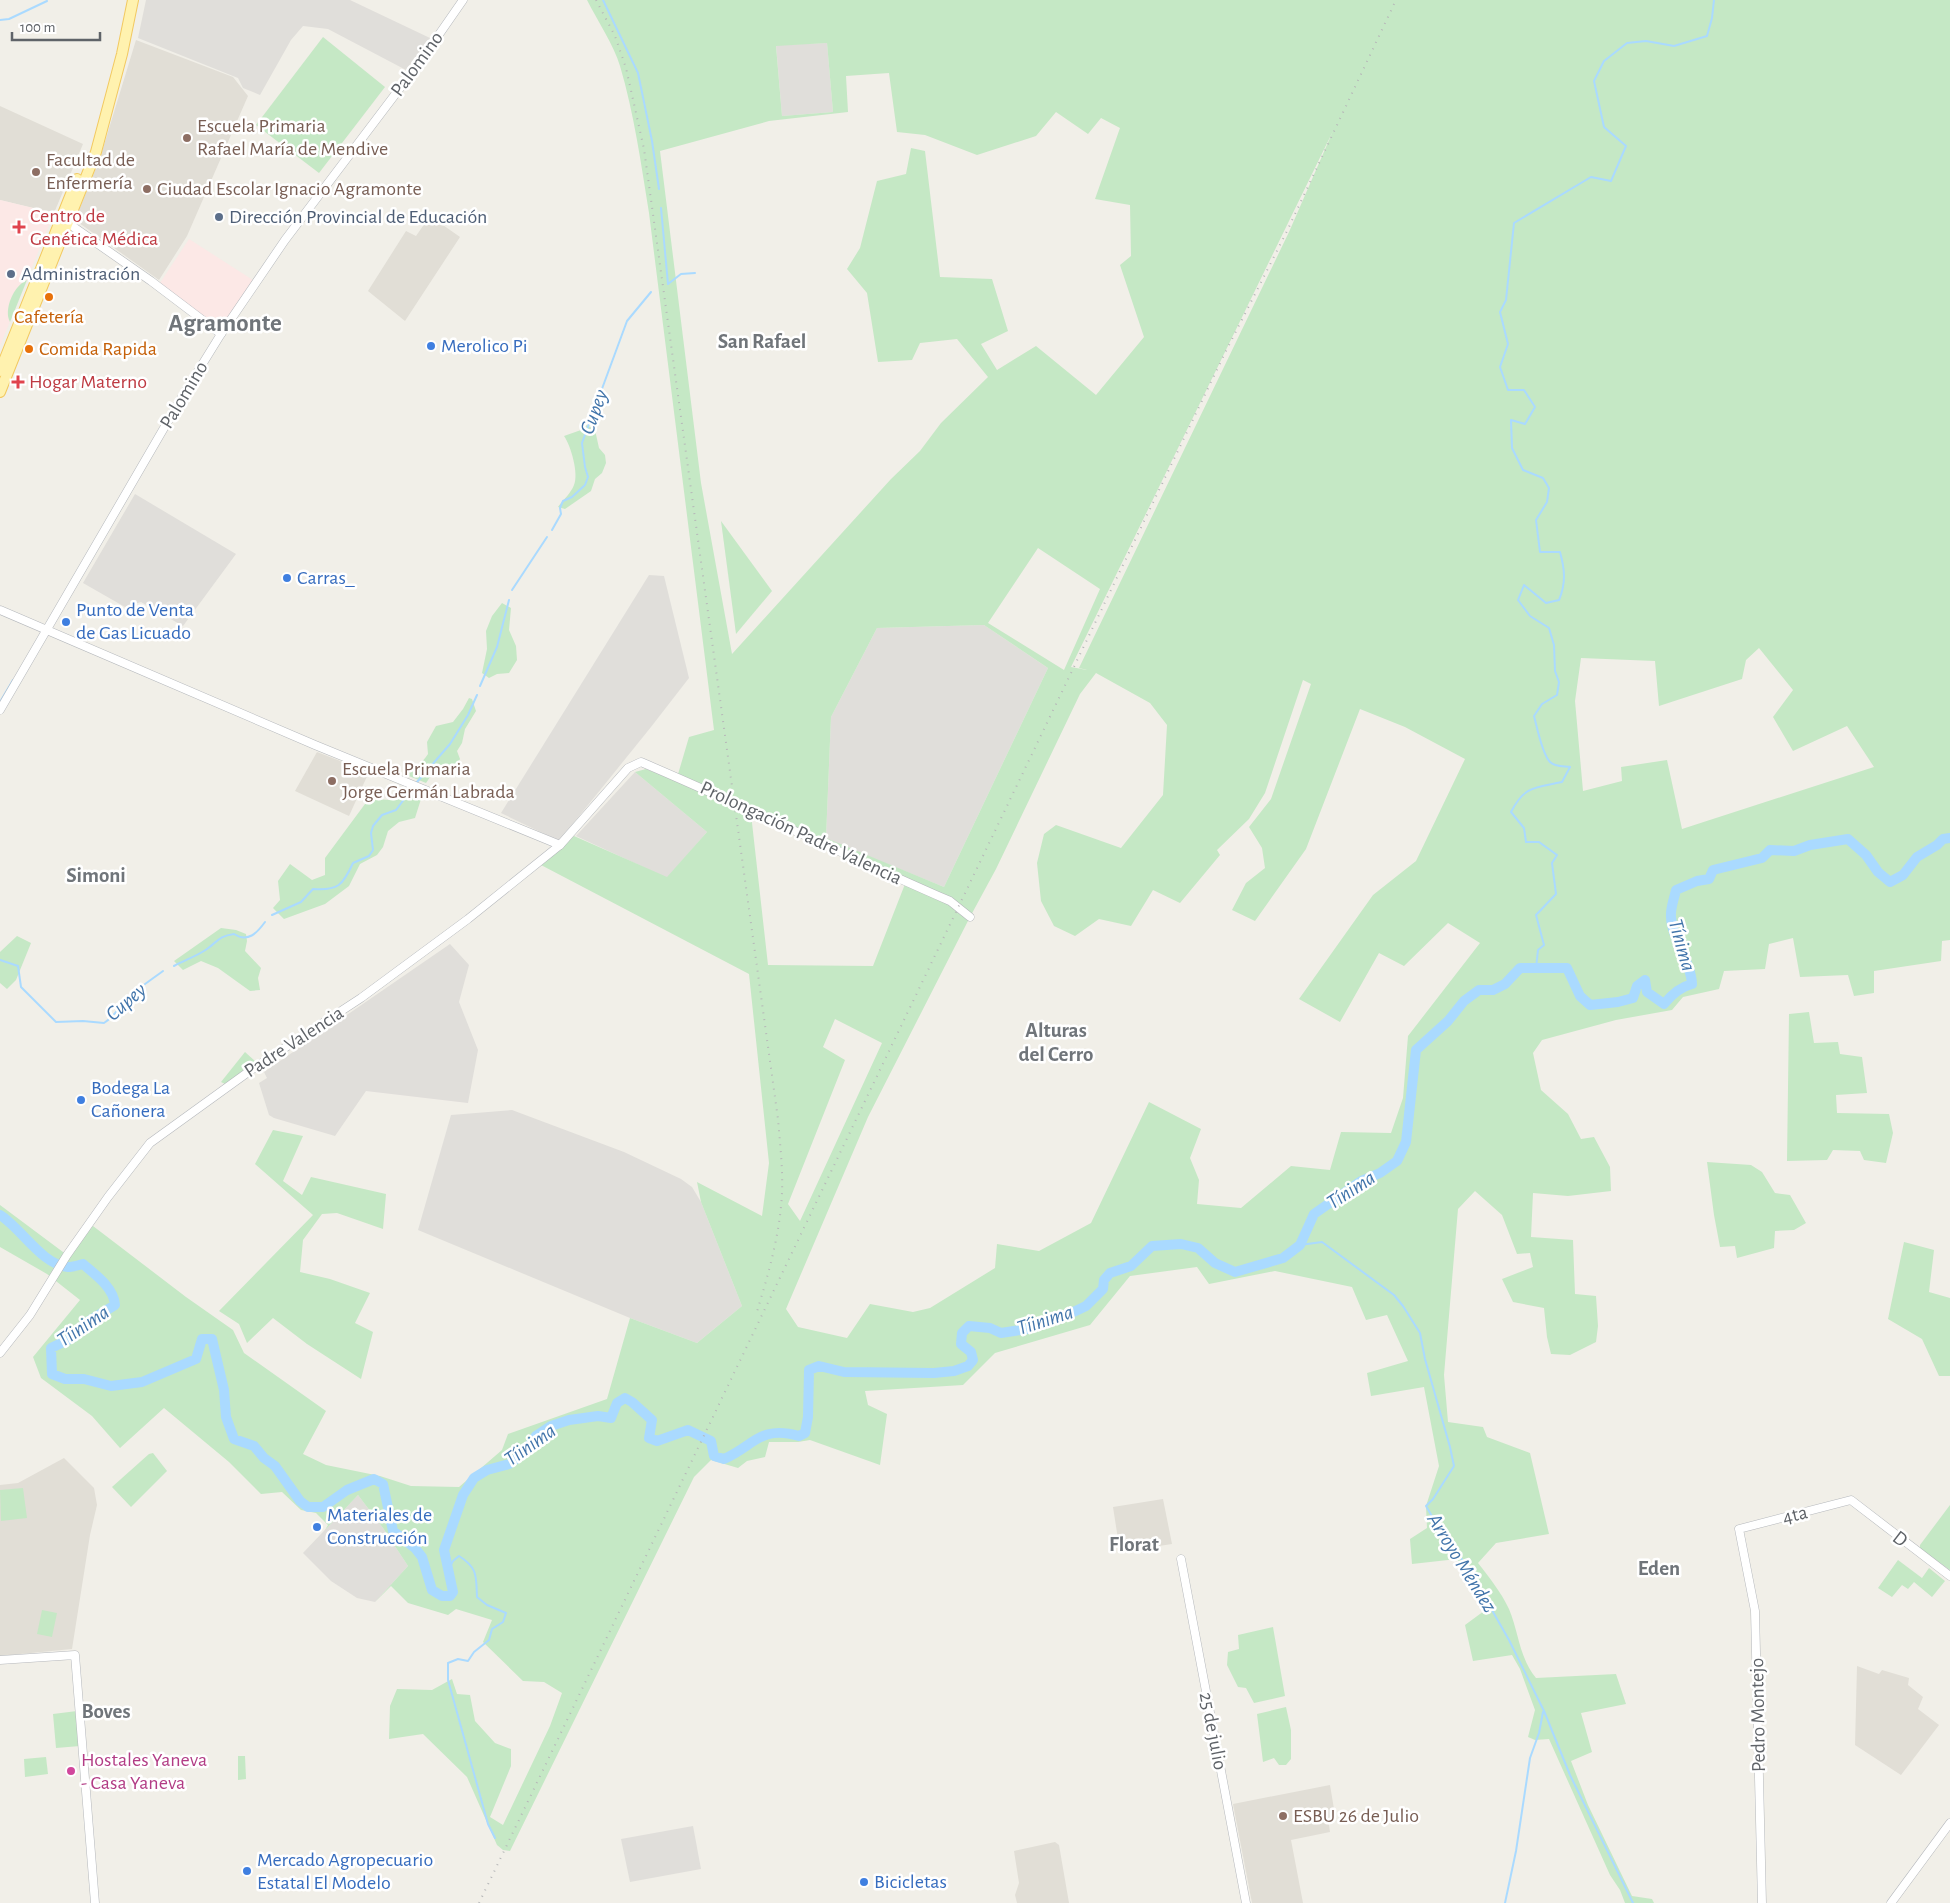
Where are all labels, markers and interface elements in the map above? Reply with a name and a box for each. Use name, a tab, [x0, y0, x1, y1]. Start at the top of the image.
scale bar	[12, 10, 100, 42]
text: 100 m	[20, 20, 55, 35]
street label: Palomino	[387, 28, 447, 100]
place label: Escuela Primaria Rafael María de Mendive	[197, 116, 388, 159]
marker: Escuela Primaria Rafael María de Mendive	[181, 132, 193, 144]
place label: Facultad de Enfermería	[46, 150, 135, 193]
marker: Facultad de Enfermería	[30, 166, 42, 178]
place label: Ciudad Escolar Ignacio Agramonte	[157, 179, 422, 199]
marker: Ciudad Escolar Ignacio Agramonte	[141, 183, 153, 195]
place label: Centro de Genética Médica	[30, 206, 158, 249]
place label: Dirección Provincial de Educación	[229, 207, 487, 227]
marker: Dirección Provincial de Educación	[213, 211, 225, 223]
marker: Centro de Genética Médica	[12, 220, 26, 234]
place label: Administración	[21, 264, 140, 284]
marker: Administración	[5, 268, 17, 280]
marker: Cafetería	[43, 291, 55, 303]
place label: Cafetería	[14, 307, 84, 327]
district label: Agramonte	[168, 311, 282, 336]
district label: San Rafael	[718, 331, 806, 352]
place label: Merolico Pi	[441, 336, 528, 356]
place label: Comida Rapida	[39, 339, 157, 359]
marker: Merolico Pi	[425, 340, 437, 352]
marker: Comida Rapida	[23, 343, 35, 355]
street label: Palomino	[156, 358, 212, 432]
place label: Hogar Materno	[29, 372, 147, 392]
marker: Hogar Materno	[11, 375, 25, 389]
water label: Cupey	[576, 387, 613, 437]
place label: Carras_	[297, 568, 355, 588]
marker: Carras_	[281, 572, 293, 584]
place label: Punto de Venta de Gas Licuado	[76, 600, 194, 643]
marker: Punto de Venta de Gas Licuado	[60, 616, 72, 628]
place label: Escuela Primaria Jorge Germán Labrada	[342, 759, 515, 802]
marker: Escuela Primaria Jorge Germán Labrada	[326, 775, 338, 787]
street label: Prolongación Padre Valencia	[697, 777, 905, 889]
district label: Simoni	[66, 865, 126, 886]
water label: Tínima	[1665, 917, 1699, 973]
water label: Cupey	[102, 979, 151, 1026]
street label: Padre Valencia	[241, 1003, 347, 1081]
district label: Alturas del Cerro	[1019, 1020, 1094, 1065]
place label: Bodega La Cañonera	[91, 1078, 170, 1121]
marker: Bodega La Cañonera	[75, 1094, 87, 1106]
water label: Tínima	[1323, 1167, 1379, 1213]
water label: Tíinima	[53, 1301, 113, 1351]
water label: Tíinima	[1014, 1301, 1076, 1339]
water label: Tíinima	[500, 1420, 560, 1470]
street label: 4ta	[1780, 1502, 1810, 1528]
place label: Materiales de Construcción	[327, 1505, 432, 1548]
water label: Arroyo Méndez	[1423, 1509, 1501, 1617]
marker: Materiales de Construcción	[311, 1521, 323, 1533]
street label: D	[1889, 1527, 1911, 1551]
district label: Florat	[1109, 1534, 1159, 1555]
district label: Eden	[1638, 1558, 1680, 1579]
street label: Pedro Montejo	[1747, 1658, 1769, 1772]
street label: 25 de julio	[1196, 1690, 1230, 1772]
district label: Boves	[81, 1701, 131, 1722]
place label: Hostales Yaneva - Casa Yaneva	[81, 1750, 207, 1793]
marker: Hostales Yaneva - Casa Yaneva	[65, 1765, 77, 1777]
place label: ESBU 26 de Julio	[1293, 1806, 1419, 1826]
marker: ESBU 26 de Julio	[1277, 1810, 1289, 1822]
place label: Mercado Agropecuario Estatal El Modelo	[257, 1850, 433, 1893]
marker: Mercado Agropecuario Estatal El Modelo	[241, 1865, 253, 1877]
place label: Bicicletas	[874, 1872, 947, 1892]
marker: Bicicletas	[858, 1876, 870, 1888]

